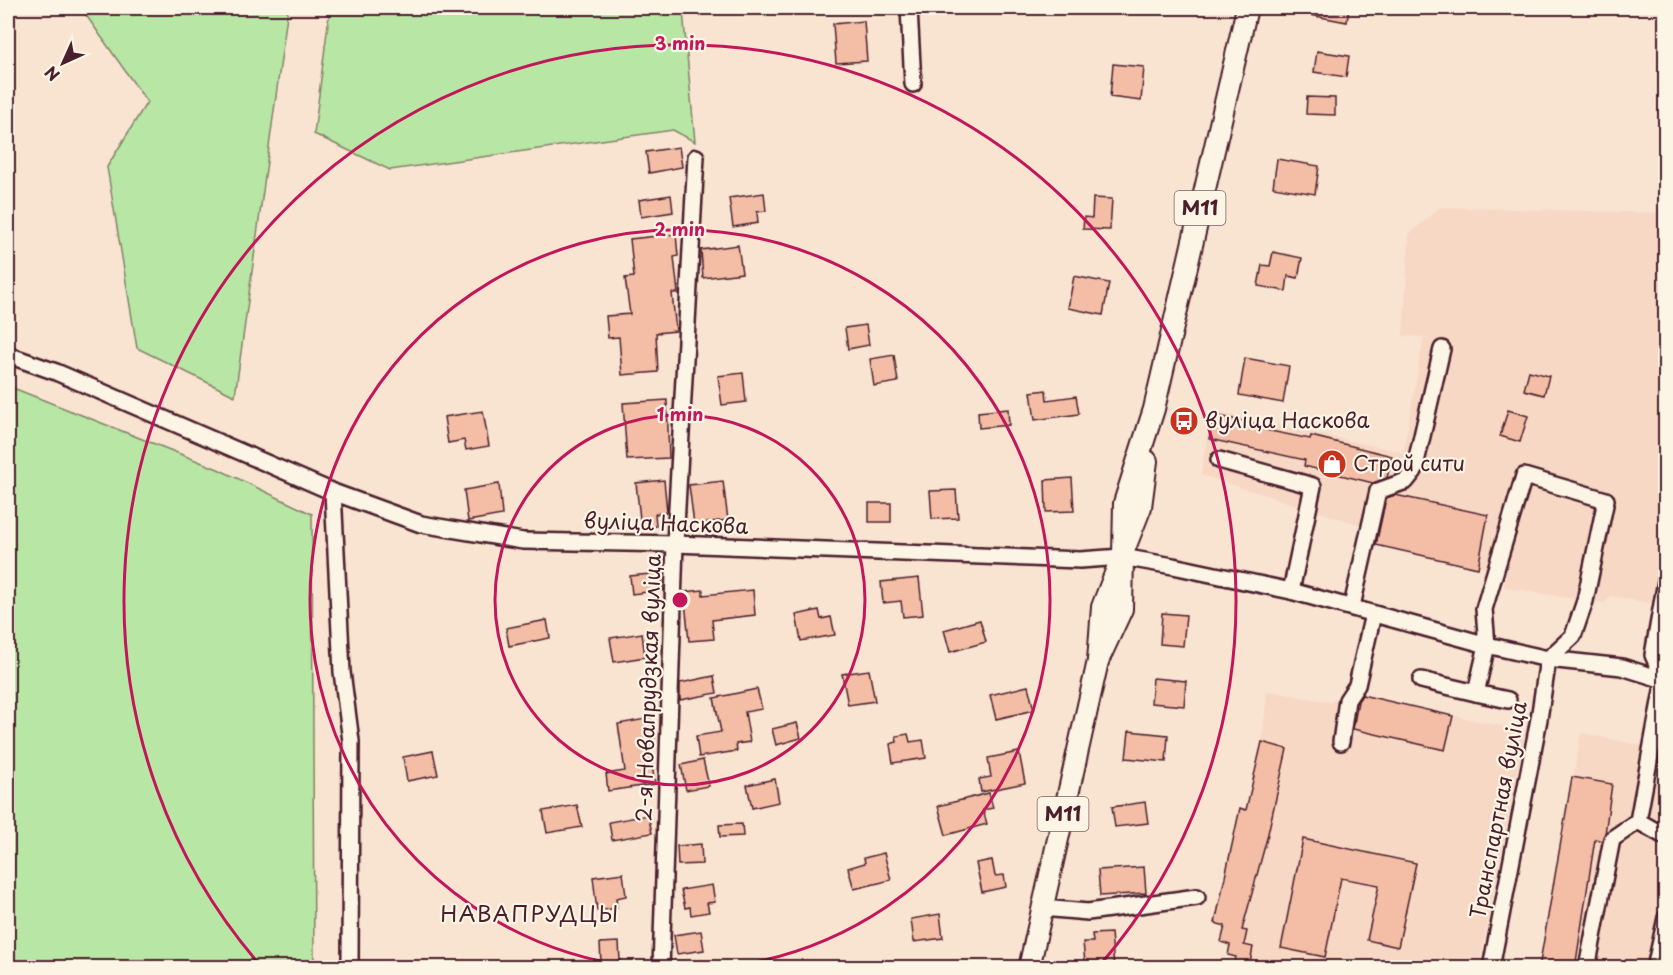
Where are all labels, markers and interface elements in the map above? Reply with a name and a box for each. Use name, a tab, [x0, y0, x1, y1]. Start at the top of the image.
text: 3 min	[655, 29, 705, 56]
north arrow	[33, 33, 93, 93]
text: N	[39, 61, 65, 87]
road number: М11	[1174, 191, 1226, 225]
text: 2 min	[655, 215, 705, 242]
text: 1 min	[657, 400, 703, 427]
place label: вуліца Наскова	[1205, 403, 1370, 435]
bus stop icon: вуліца Наскова	[1168, 405, 1200, 437]
place label: Строй сити	[1353, 446, 1465, 478]
shop icon: Строй сити	[1316, 448, 1348, 480]
street label: вуліца Наскова	[583, 503, 749, 541]
street label: 2-я Новапрудзкая вуліца	[626, 553, 668, 822]
centre of rings	[670, 590, 690, 610]
street label: Транспартная вуліца	[1460, 698, 1534, 921]
road number: М11	[1038, 797, 1088, 831]
district label: НАВАПРУДЦЫ	[440, 896, 620, 929]

